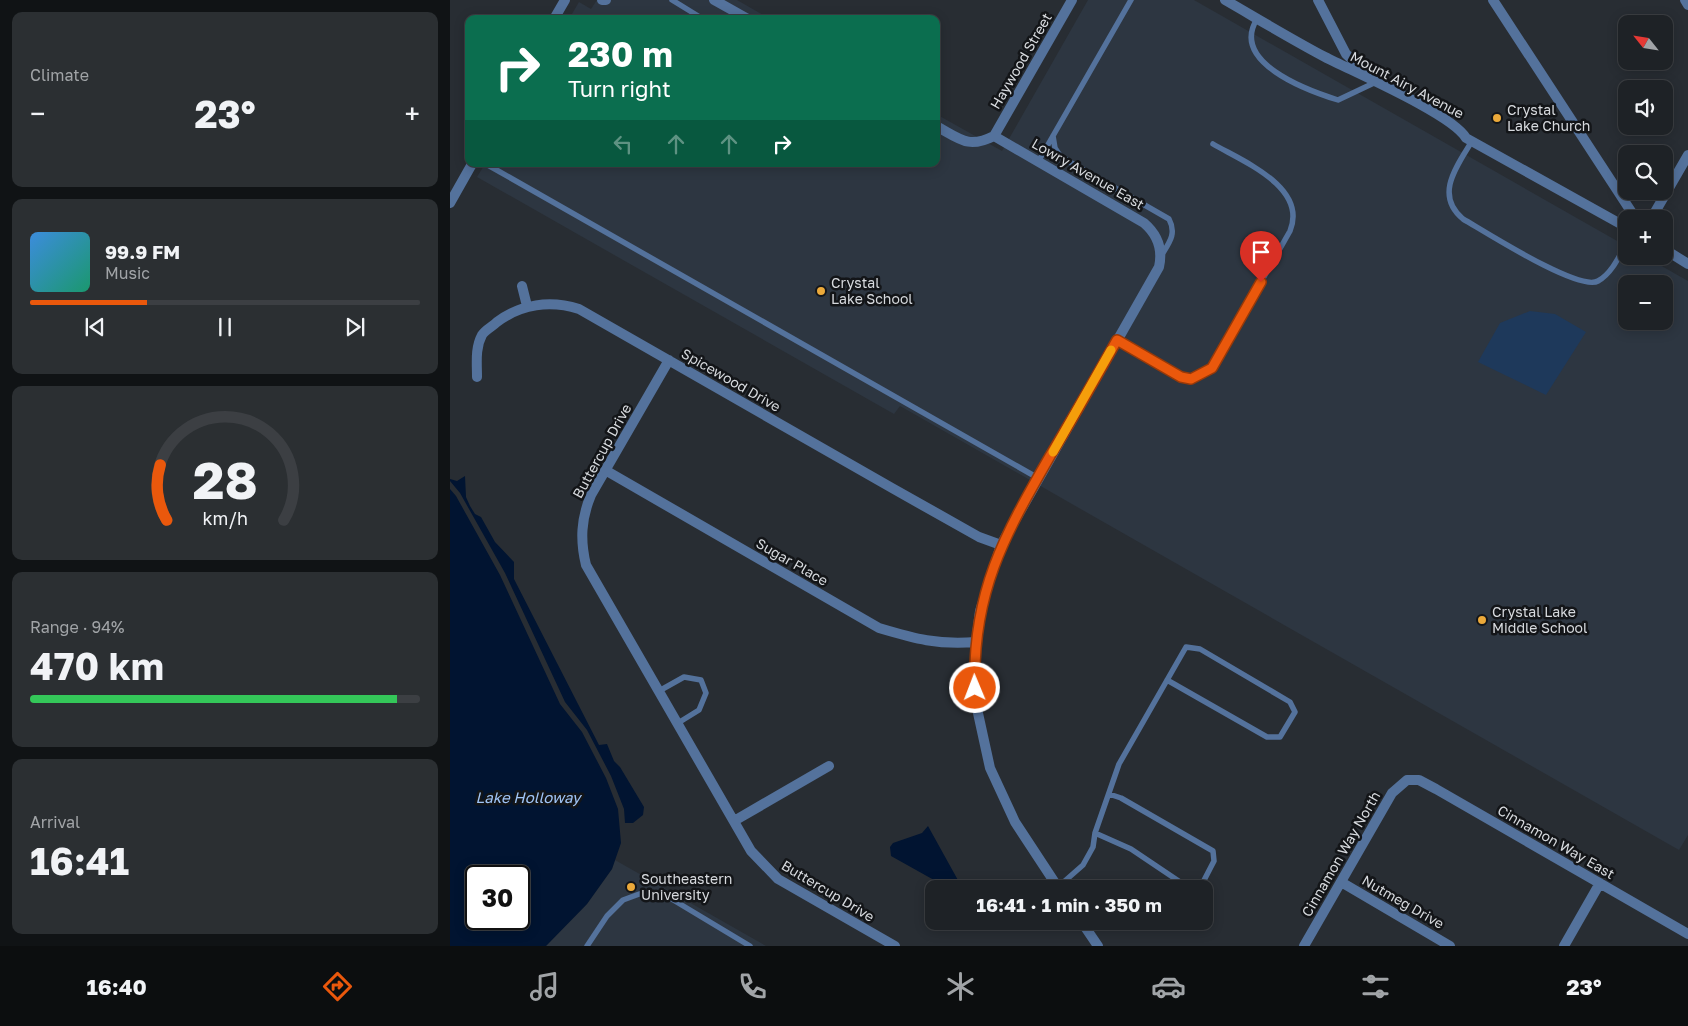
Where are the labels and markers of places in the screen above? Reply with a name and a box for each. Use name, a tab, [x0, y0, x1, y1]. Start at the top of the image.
place label: Crystal Lake Church	[1507, 101, 1590, 134]
marker: Crystal Lake Church	[1491, 112, 1503, 124]
pin	[1240, 231, 1282, 282]
place label: Crystal Lake School	[831, 274, 913, 307]
marker: Crystal Lake School	[815, 285, 827, 297]
place label: Crystal Lake Middle School	[1492, 603, 1587, 636]
marker: Crystal Lake Middle School	[1476, 614, 1488, 626]
place label: Southeastern University	[641, 870, 732, 903]
marker: Southeastern University	[625, 881, 637, 893]

